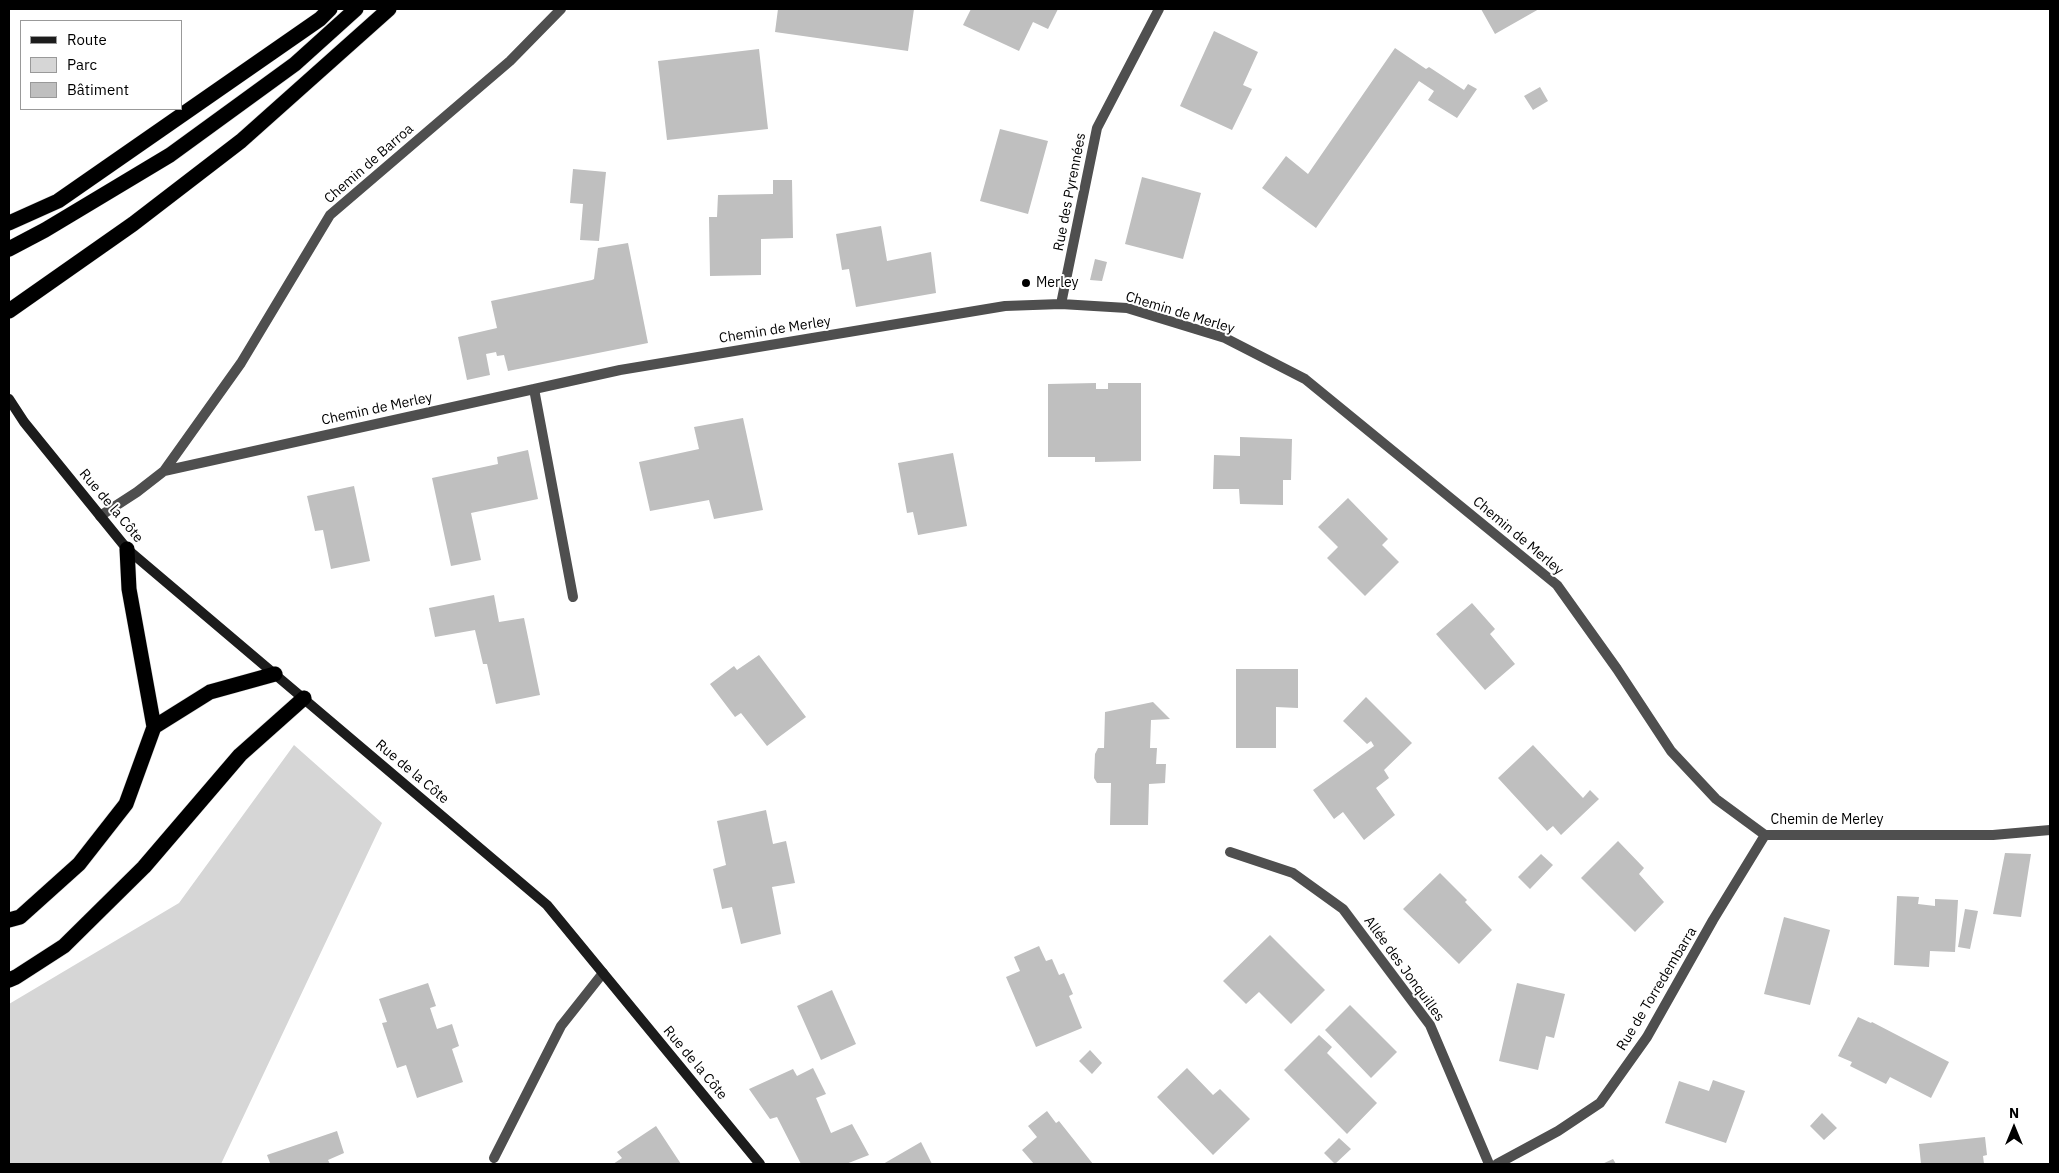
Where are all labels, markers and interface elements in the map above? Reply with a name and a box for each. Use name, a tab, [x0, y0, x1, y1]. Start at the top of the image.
legend	[20, 20, 182, 110]
text: Route	[67, 30, 107, 49]
text: Parc	[67, 55, 97, 74]
text: Bâtiment	[67, 80, 129, 99]
street label: Chemin de Barroa	[321, 121, 417, 207]
street label: Rue des Pyrennées	[1050, 131, 1090, 253]
place label: Merley	[1036, 275, 1079, 291]
marker: Merley	[1020, 277, 1032, 289]
street label: Chemin de Merley	[1124, 288, 1236, 338]
street label: Chemin de Merley	[718, 313, 832, 347]
street label: Chemin de Merley	[320, 389, 434, 429]
street label: Rue de la Côte	[75, 466, 147, 546]
street label: Chemin de Merley	[1469, 493, 1567, 579]
street label: Rue de la Côte	[372, 736, 452, 808]
street label: Chemin de Merley	[1770, 812, 1884, 828]
street label: Allée des Jonquilles	[1360, 913, 1448, 1025]
street label: Rue de Torredembarra	[1613, 924, 1701, 1054]
street label: Rue de la Côte	[659, 1023, 731, 1103]
north arrow	[1989, 1103, 2039, 1153]
text: N	[2009, 1104, 2019, 1122]

